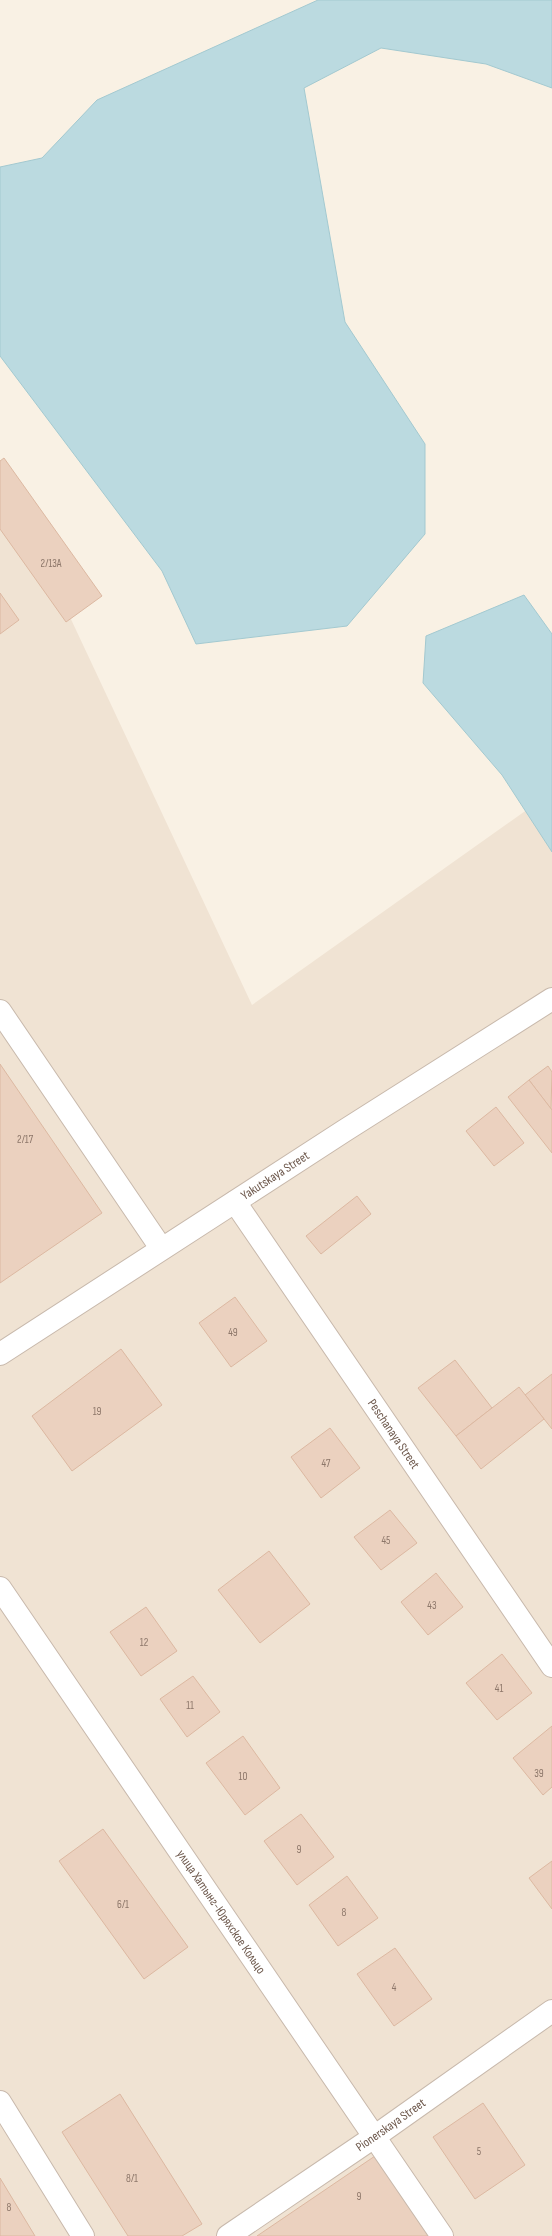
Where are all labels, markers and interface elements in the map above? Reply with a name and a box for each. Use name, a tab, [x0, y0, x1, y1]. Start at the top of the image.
house number: 2/13А	[40, 557, 62, 570]
house number: 2/17	[17, 1133, 34, 1146]
street label: Yakutskaya Street	[238, 1148, 312, 1204]
house number: 49	[228, 1326, 238, 1339]
street label: Peschanaya Street	[364, 1396, 423, 1472]
house number: 19	[93, 1405, 101, 1418]
house number: 47	[322, 1457, 331, 1470]
house number: 45	[381, 1534, 391, 1547]
house number: 43	[427, 1599, 437, 1612]
house number: 12	[140, 1636, 149, 1649]
house number: 41	[495, 1682, 503, 1695]
house number: 11	[186, 1699, 194, 1712]
house number: 39	[534, 1767, 544, 1780]
house number: 10	[239, 1770, 247, 1783]
house number: 9	[297, 1843, 302, 1856]
street label: улица Хатынг-Юряхское Кольцо	[173, 1847, 269, 1977]
house number: 6/1	[117, 1898, 129, 1911]
house number: 8	[342, 1906, 347, 1919]
house number: 4	[392, 1981, 397, 1994]
street label: Pionerskaya Street	[353, 2095, 429, 2155]
house number: 5	[477, 2145, 481, 2158]
house number: 8/1	[126, 2172, 138, 2185]
house number: 9	[357, 2190, 362, 2203]
house number: 8	[7, 2201, 12, 2214]

